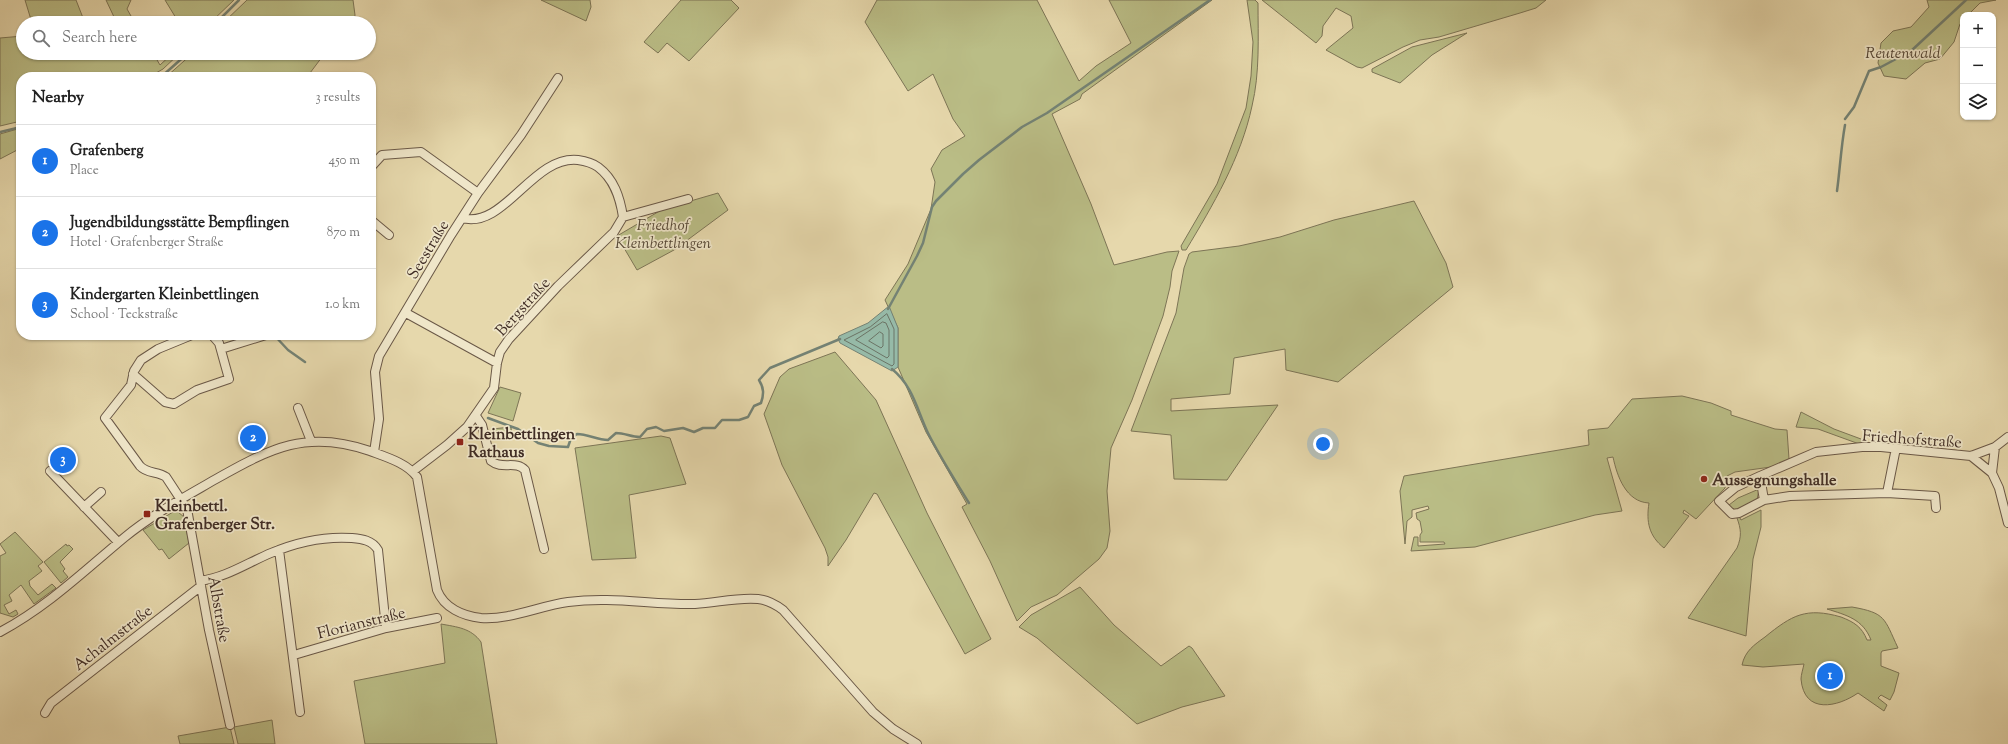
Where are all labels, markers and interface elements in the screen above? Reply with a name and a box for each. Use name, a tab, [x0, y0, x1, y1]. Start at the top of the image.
map controls	[1960, 12, 1996, 120]
button: +	[1960, 12, 1996, 48]
search box	[16, 16, 376, 60]
icon: search	[30, 27, 52, 49]
text: Search here	[62, 28, 137, 49]
park label: Reutenwald	[1865, 43, 1941, 66]
button: −	[1960, 48, 1996, 84]
button: layers	[1960, 84, 1996, 120]
text: Nearby	[32, 86, 84, 110]
text: 3 results	[315, 89, 360, 107]
text: Grafenberg	[70, 141, 144, 162]
text: 1	[43, 152, 47, 170]
text: 450 m	[329, 152, 360, 170]
text: Place	[70, 162, 99, 180]
text: Jugendbildungsstätte Bempflingen	[70, 213, 289, 234]
park label: Friedhof Kleinbettlingen	[615, 215, 712, 256]
street label: Seestraße	[402, 216, 456, 284]
text: 2	[42, 224, 48, 242]
text: 870 m	[327, 224, 360, 242]
text: Hotel · Grafenberger Straße	[70, 234, 224, 252]
street label: Bergstraße	[491, 273, 557, 342]
text: Kindergarten Kleinbettlingen	[70, 285, 259, 306]
text: 3	[42, 296, 48, 314]
text: 1.0 km	[325, 296, 360, 314]
text: School · Teckstraße	[70, 306, 178, 324]
pin: 2	[240, 423, 266, 453]
place label: Kleinbettlingen Rathaus	[468, 424, 576, 465]
street label: Friedhofstraße	[1861, 426, 1963, 455]
your location	[1313, 434, 1333, 454]
marker: Kleinbettlingen Rathaus	[455, 437, 465, 447]
pin: 3	[50, 445, 76, 475]
place label: Aussegnungshalle	[1712, 470, 1837, 493]
marker: Aussegnungshalle	[1699, 474, 1709, 484]
place label: Kleinbettl. Grafenberger Str.	[155, 496, 275, 537]
marker: Kleinbettl. Grafenberger Str.	[142, 509, 152, 519]
street label: Albstraße	[200, 574, 235, 645]
street label: Achalmstraße	[69, 601, 158, 677]
street label: Florianstraße	[315, 602, 408, 647]
pin: 1	[1817, 661, 1843, 691]

